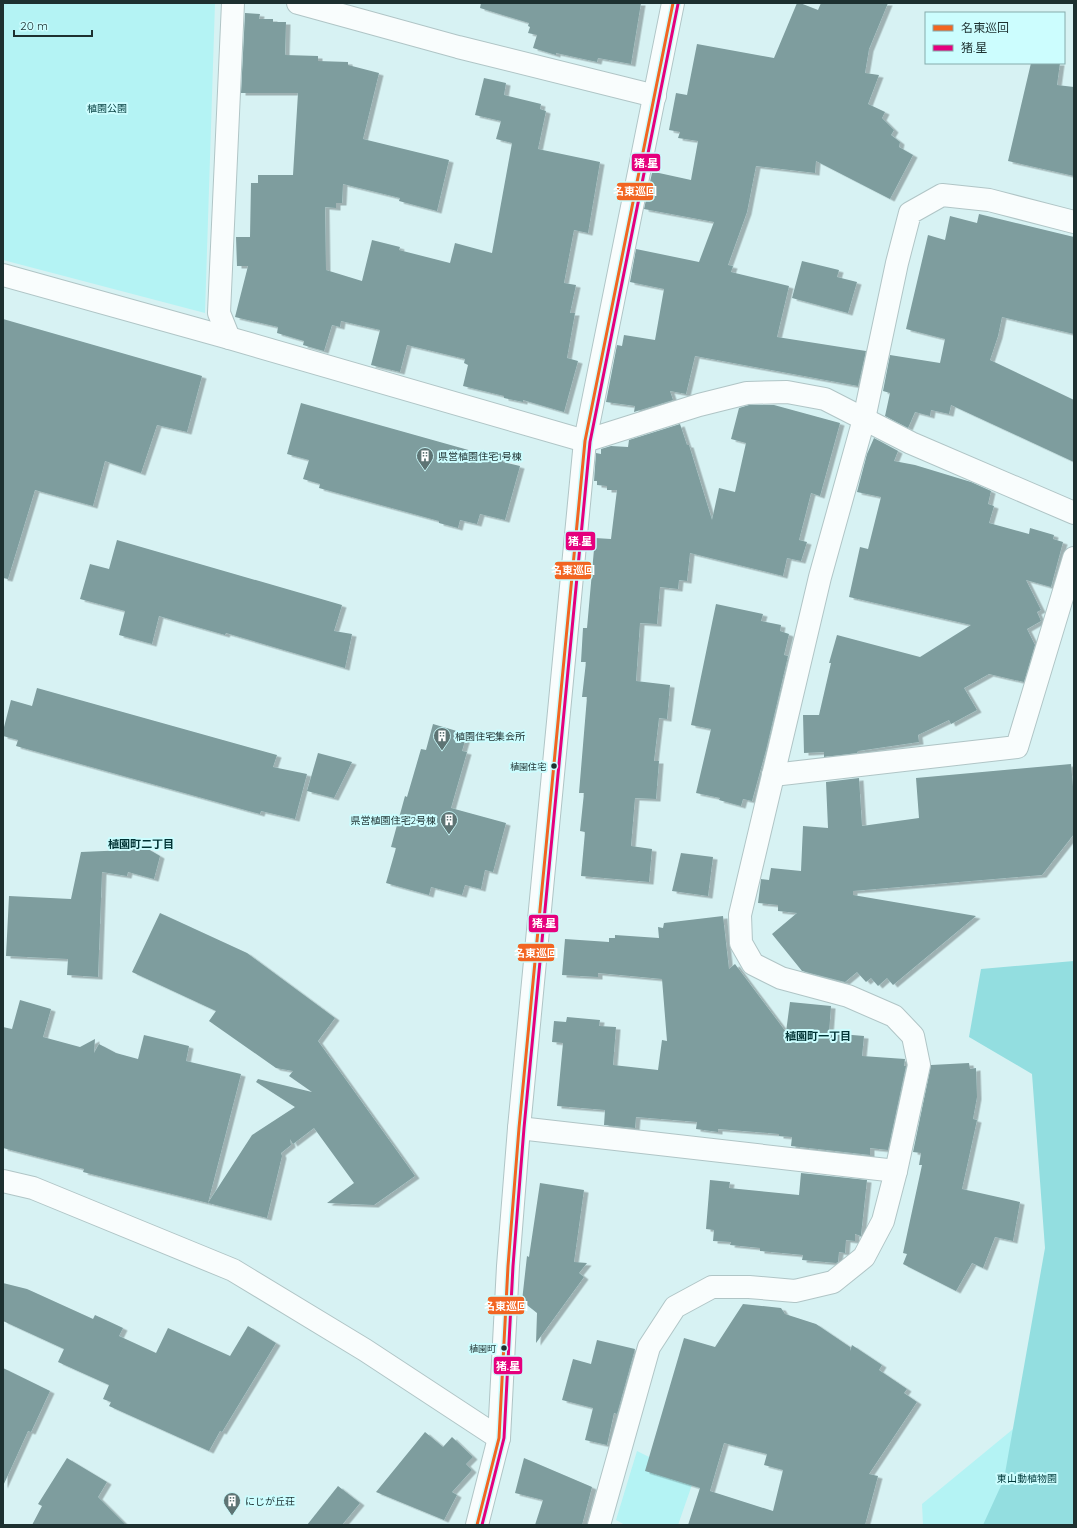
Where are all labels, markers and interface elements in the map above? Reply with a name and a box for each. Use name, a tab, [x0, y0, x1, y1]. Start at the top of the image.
scale bar	[14, 12, 92, 38]
legend	[925, 12, 1065, 64]
text: 20 m	[20, 18, 48, 33]
text: 名東巡回	[961, 20, 1009, 35]
text: 猪.星	[961, 40, 987, 55]
park label: 植園公園	[87, 102, 127, 115]
line badge: 猪.星	[631, 153, 661, 172]
text: 猪.星	[634, 156, 658, 170]
line badge: 名東巡回	[616, 182, 654, 201]
text: 名東巡回	[613, 184, 657, 198]
building icon: 県営植園住宅1号棟	[415, 446, 435, 471]
place label: 県営植園住宅1号棟	[438, 450, 522, 463]
line badge: 猪.星	[565, 531, 596, 551]
text: 猪.星	[568, 534, 592, 548]
line badge: 名東巡回	[554, 561, 592, 580]
text: 名東巡回	[551, 563, 595, 577]
building icon: 植園住宅集会所	[432, 726, 452, 751]
place label: 植園住宅集会所	[455, 730, 525, 743]
place label: 植園住宅	[510, 761, 546, 772]
marker: 植園住宅	[549, 761, 559, 771]
building icon: 県営植園住宅2号棟	[439, 810, 459, 835]
place label: 県営植園住宅2号棟	[350, 814, 436, 827]
district label: 植園町二丁目	[108, 837, 174, 851]
line badge: 猪.星	[528, 914, 559, 933]
text: 猪.星	[532, 916, 556, 930]
line badge: 名東巡回	[517, 943, 555, 962]
text: 名東巡回	[514, 946, 558, 960]
district label: 植園町一丁目	[785, 1029, 851, 1043]
line badge: 名東巡回	[487, 1296, 525, 1315]
text: 名東巡回	[484, 1299, 528, 1313]
place label: 植園町	[469, 1343, 496, 1354]
marker: 植園町	[499, 1343, 509, 1353]
line badge: 猪.星	[493, 1356, 523, 1375]
text: 猪.星	[496, 1359, 520, 1373]
park label: 東山動植物園	[997, 1472, 1057, 1485]
building icon: にじが丘荘	[222, 1491, 242, 1516]
place label: にじが丘荘	[245, 1495, 295, 1508]

